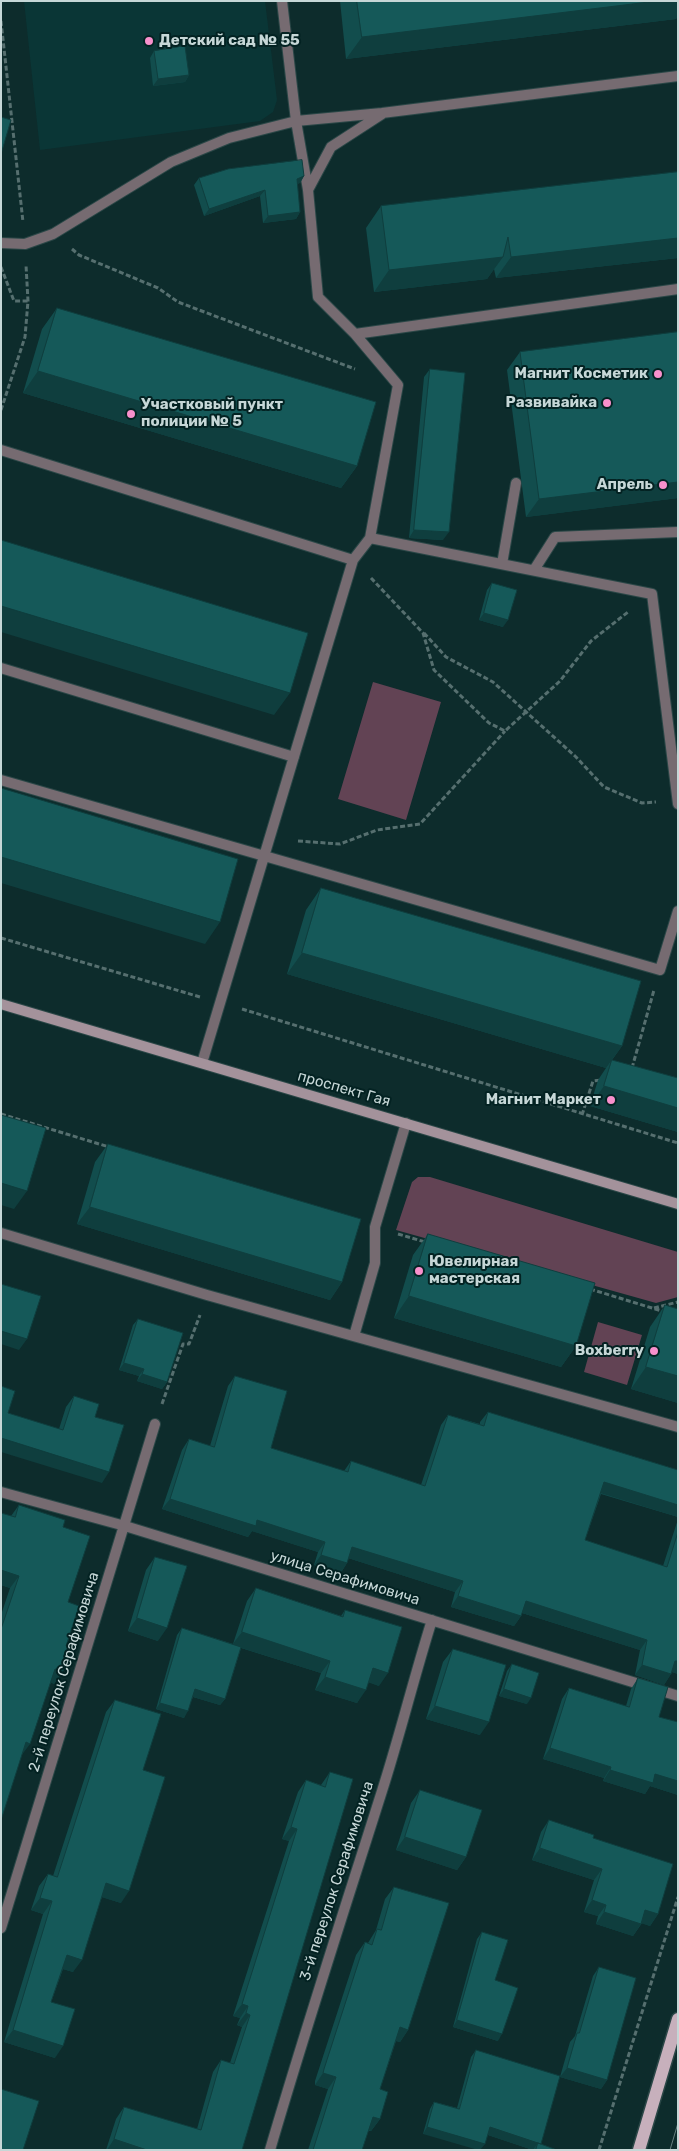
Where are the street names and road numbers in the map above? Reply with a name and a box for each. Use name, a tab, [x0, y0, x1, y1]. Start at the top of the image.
street label: проспект Гая	[296, 1067, 392, 1111]
street label: улица Серафимовича	[268, 1547, 422, 1609]
street label: 2-й переулок Серафимовича	[25, 1570, 103, 1774]
street label: 3-й переулок Серафимовича	[296, 1779, 378, 1983]

